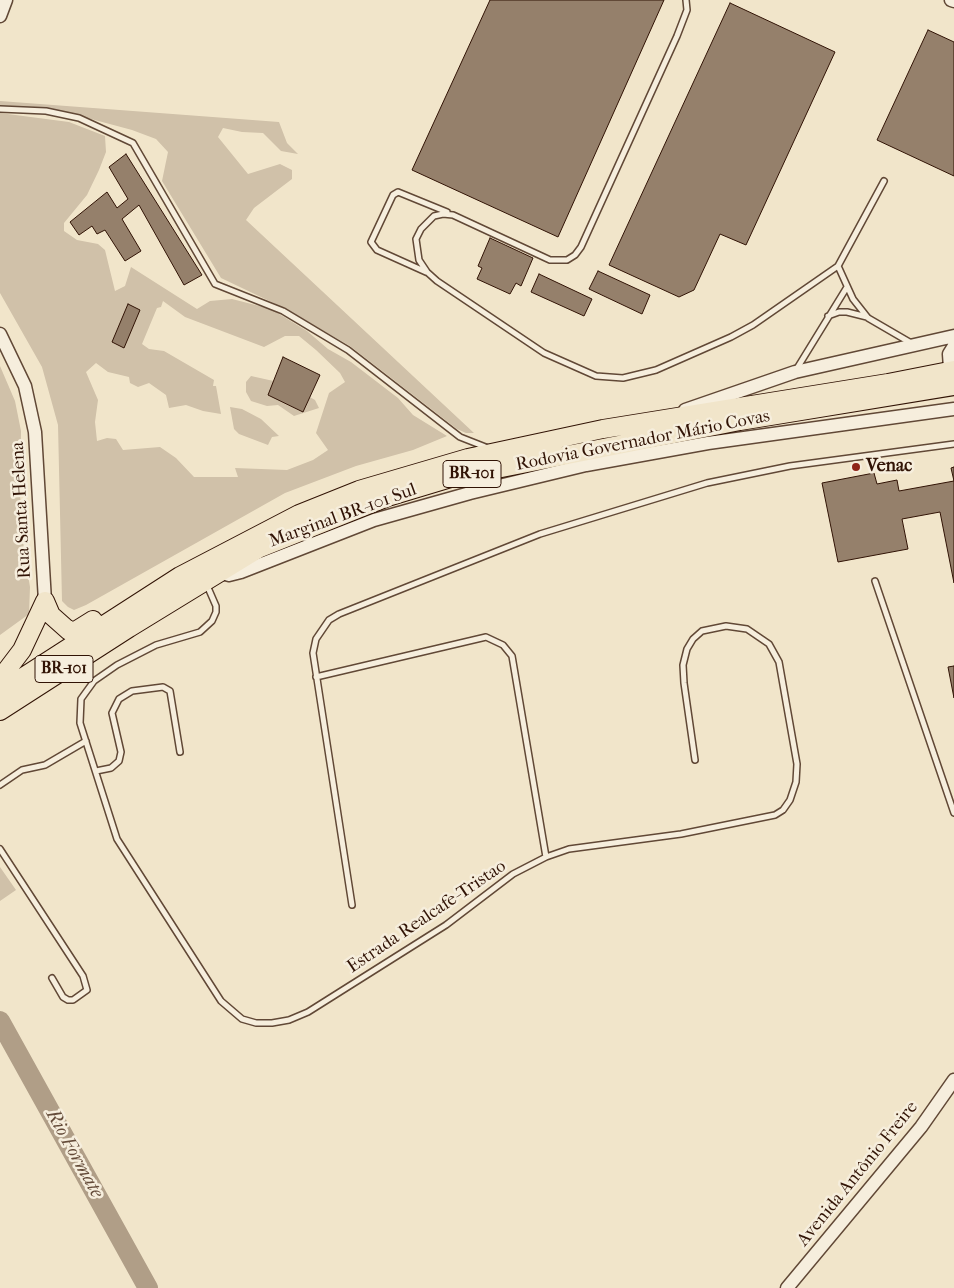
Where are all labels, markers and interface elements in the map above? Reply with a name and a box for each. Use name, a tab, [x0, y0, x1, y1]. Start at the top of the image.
street label: Rodovia Governador Mário Covas	[514, 406, 772, 476]
street label: Rua Santa Helena	[8, 441, 36, 579]
place label: Venac	[866, 456, 912, 478]
road number: BR-101	[443, 460, 501, 488]
marker: Venac	[850, 461, 862, 473]
street label: Marginal BR-101 Sul	[266, 479, 420, 553]
road number: BR-101	[35, 656, 93, 682]
street label: Estrada Realcafe-Tristao	[344, 856, 510, 978]
street label: Avenida Antônio Freire	[793, 1097, 923, 1251]
water label: Rio Formate	[40, 1106, 108, 1202]

